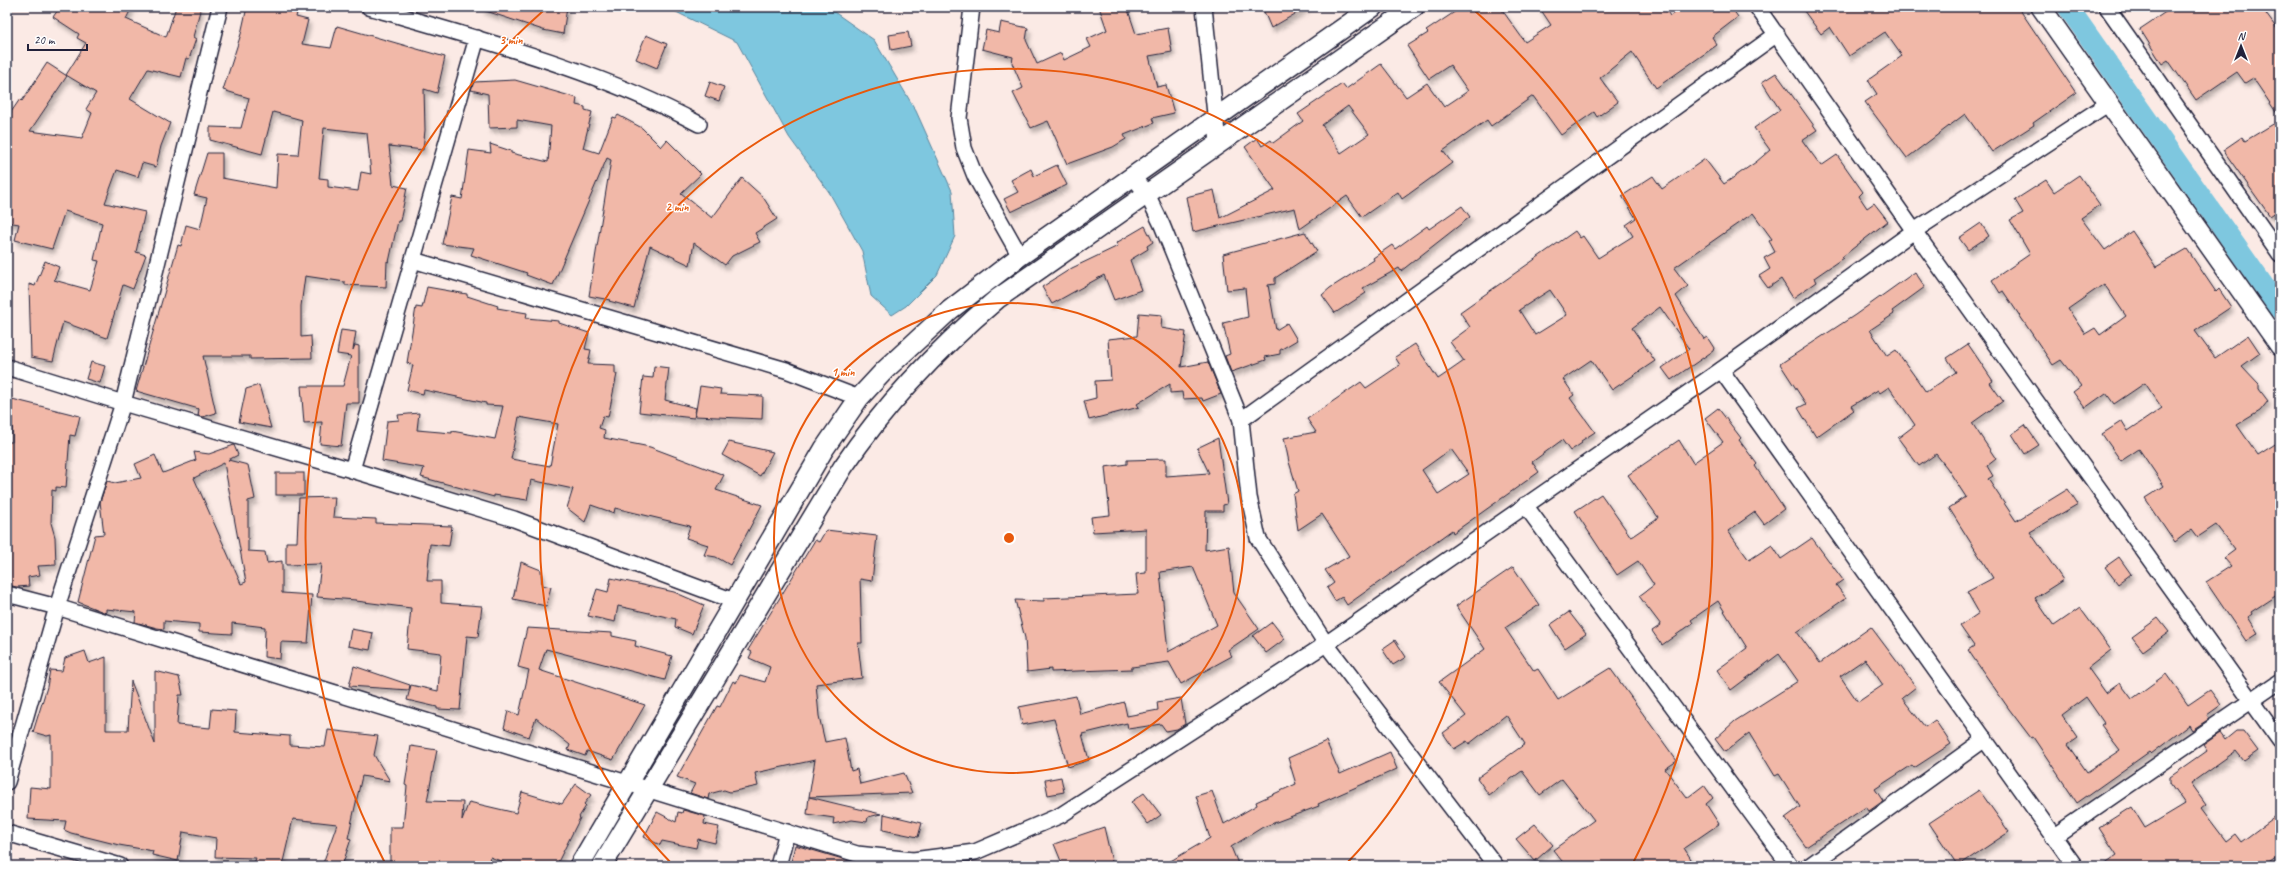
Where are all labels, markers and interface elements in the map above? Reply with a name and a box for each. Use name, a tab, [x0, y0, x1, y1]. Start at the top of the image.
scale bar	[28, 26, 87, 52]
north arrow	[2221, 26, 2261, 66]
text: N	[2238, 29, 2247, 43]
text: 20 m	[34, 32, 56, 48]
text: 3 min	[500, 32, 523, 48]
text: 2 min	[666, 199, 689, 215]
text: 1 min	[832, 364, 855, 380]
centre of rings	[1002, 531, 1016, 545]

